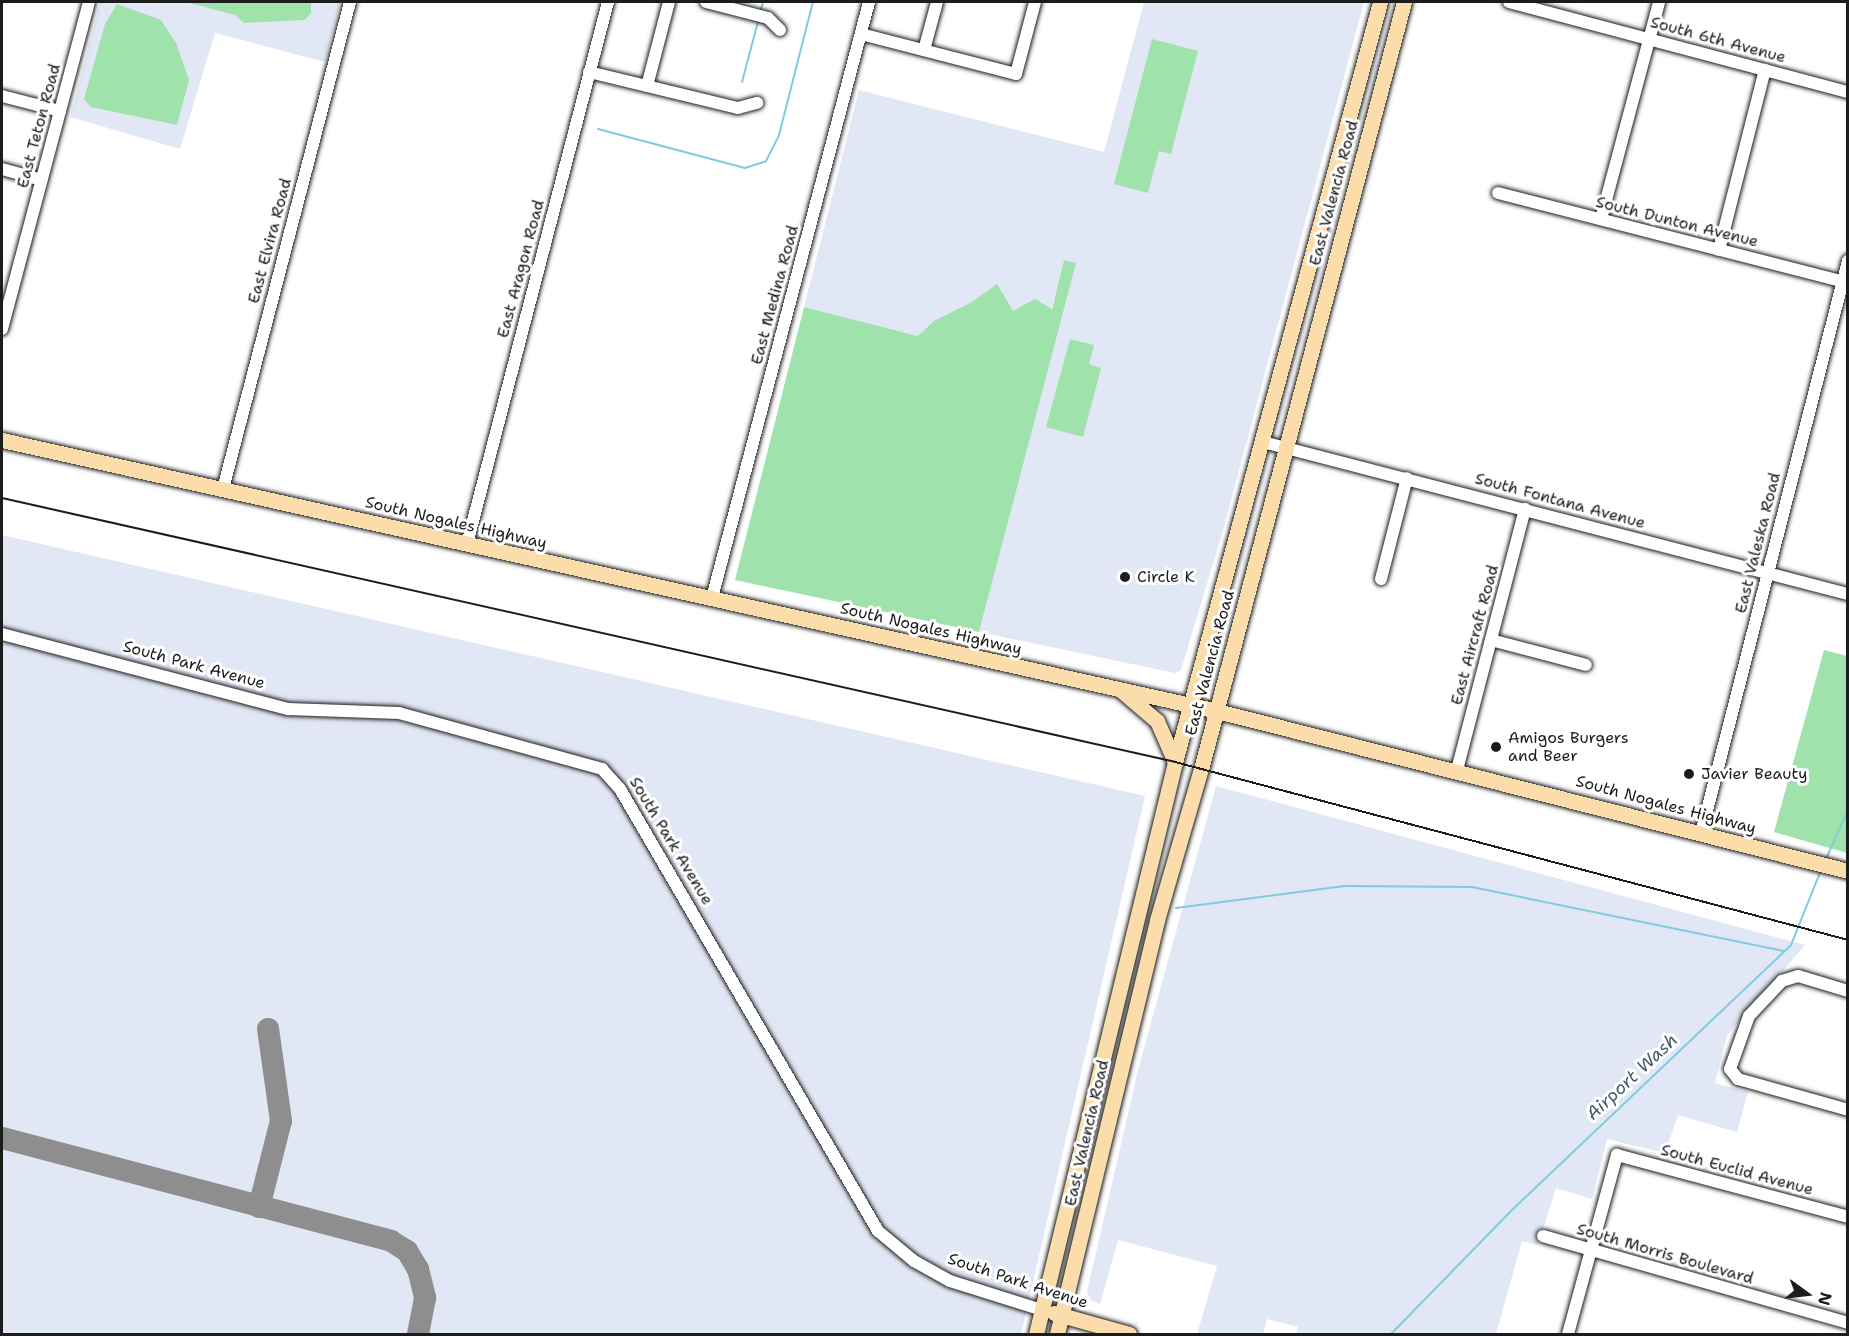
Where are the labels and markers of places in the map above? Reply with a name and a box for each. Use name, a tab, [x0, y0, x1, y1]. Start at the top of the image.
place label: Circle K	[1137, 567, 1195, 587]
marker: Circle K	[1118, 570, 1132, 584]
place label: Amigos Burgers and Beer	[1508, 728, 1629, 766]
marker: Amigos Burgers and Beer	[1489, 740, 1503, 754]
place label: Javier Beauty	[1701, 764, 1807, 784]
marker: Javier Beauty	[1682, 767, 1696, 781]

